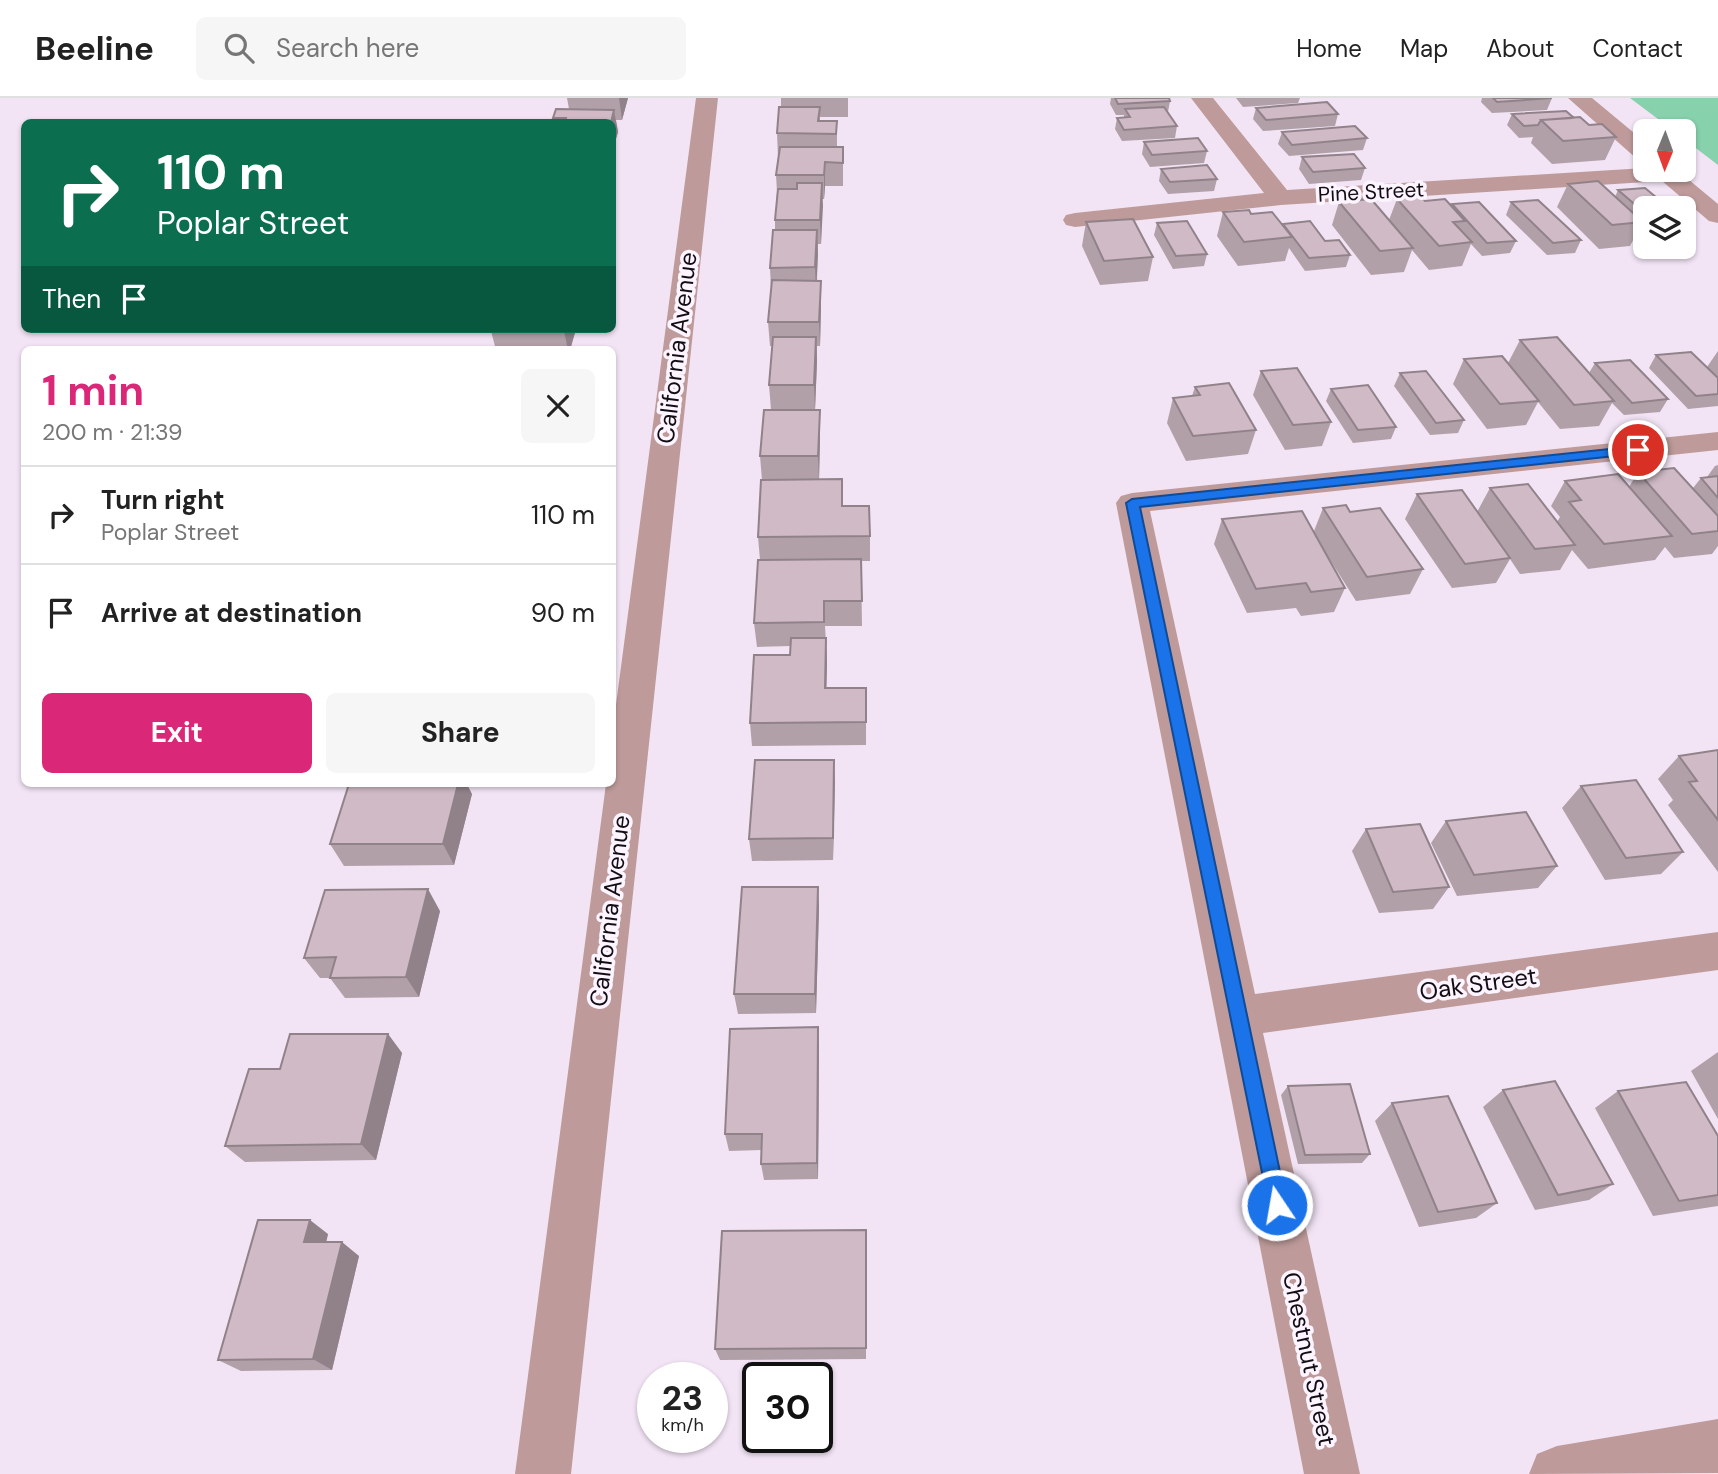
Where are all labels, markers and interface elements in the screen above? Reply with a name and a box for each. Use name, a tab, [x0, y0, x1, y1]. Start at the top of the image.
search box	[196, 17, 686, 80]
text: Beeline	[35, 27, 154, 70]
icon: search	[220, 29, 258, 67]
text: Search here	[276, 31, 419, 65]
text: Home	[1296, 33, 1362, 64]
text: Map	[1400, 33, 1448, 64]
text: About	[1486, 33, 1555, 64]
text: Contact	[1593, 33, 1683, 64]
north arrow	[1633, 119, 1696, 182]
map controls	[1633, 119, 1696, 259]
text: 110 m	[157, 140, 285, 204]
icon: right	[42, 147, 133, 238]
street label: Pine Street	[1317, 175, 1425, 209]
button: layers	[1633, 196, 1696, 259]
text: Poplar Street	[157, 202, 349, 244]
street label: California Avenue	[649, 250, 704, 445]
icon: arrive	[115, 280, 153, 318]
text: Then	[42, 282, 101, 316]
text: 1 min	[42, 363, 144, 418]
button: close	[521, 369, 595, 443]
text: 200 m · 21:39	[42, 417, 182, 447]
pin	[1608, 420, 1668, 480]
icon: arrive	[1619, 431, 1657, 469]
text: Turn right	[101, 483, 225, 517]
icon: right	[42, 496, 80, 534]
text: 110 m	[531, 498, 595, 532]
text: Poplar Street	[101, 517, 239, 547]
icon: arrive	[42, 594, 80, 632]
text: Arrive at destination	[101, 596, 362, 630]
text: 90 m	[531, 596, 595, 630]
button: Exit	[42, 693, 312, 773]
button: Share	[326, 693, 595, 773]
street label: California Avenue	[582, 813, 637, 1008]
street label: Oak Street	[1417, 960, 1539, 1007]
position arrow	[1240, 1168, 1314, 1242]
street label: Chestnut Street	[1276, 1269, 1343, 1449]
speed limit sign: 30	[742, 1362, 833, 1453]
text: 23	[662, 1375, 703, 1421]
text: km/h	[661, 1413, 704, 1437]

